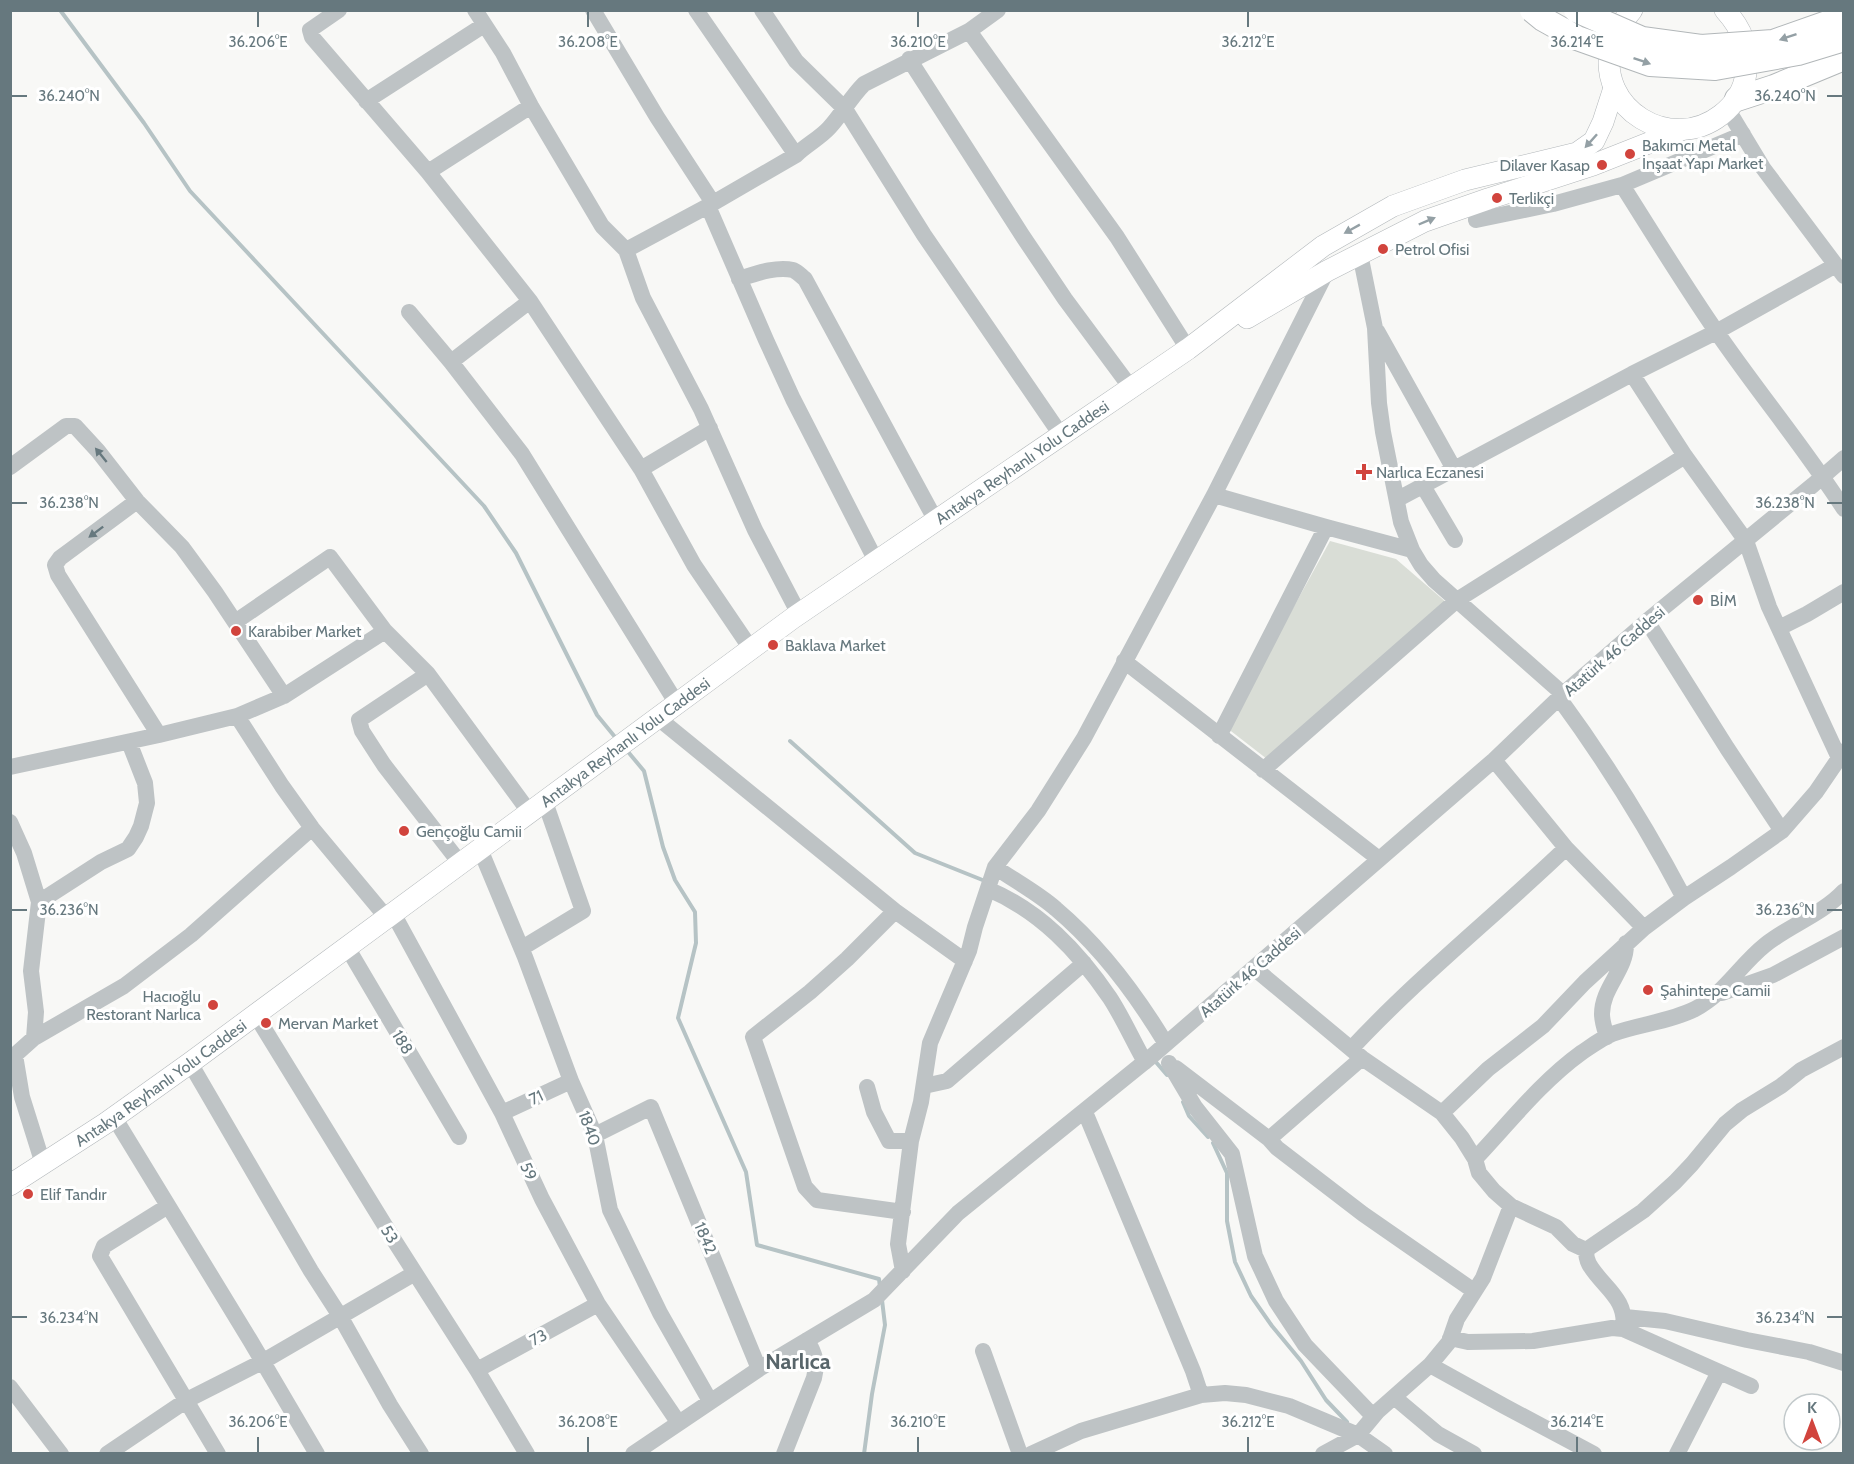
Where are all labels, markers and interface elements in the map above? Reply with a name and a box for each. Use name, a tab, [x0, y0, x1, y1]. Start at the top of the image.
one-way arrow	[1779, 32, 1797, 42]
text: 36.206°E	[228, 33, 288, 51]
text: 36.208°E	[558, 33, 618, 51]
text: 36.210°E	[890, 33, 946, 51]
text: 36.212°E	[1221, 33, 1275, 51]
text: 36.214°E	[1550, 33, 1604, 51]
one-way arrow	[1633, 57, 1651, 66]
text: 36.240°N	[38, 87, 100, 105]
text: 36.240°N	[1754, 87, 1816, 105]
one-way arrow	[1584, 133, 1597, 148]
place label: Bakımcı Metal İnşaat Yapı Market	[1642, 136, 1764, 173]
marker: Bakımcı Metal İnşaat Yapı Market	[1623, 147, 1637, 161]
place label: Dilaver Kasap	[1499, 156, 1590, 175]
marker: Dilaver Kasap	[1595, 158, 1609, 172]
place label: Terlikçi	[1509, 189, 1554, 208]
marker: Terlikçi	[1490, 191, 1504, 205]
one-way arrow	[1418, 216, 1436, 225]
one-way arrow	[1343, 224, 1360, 234]
place label: Petrol Ofisi	[1395, 240, 1470, 259]
marker: Petrol Ofisi	[1376, 242, 1390, 256]
street label: Antakya Reyhanlı Yolu Caddesi	[932, 397, 1113, 528]
one-way arrow	[95, 448, 108, 463]
place label: Narlıca Eczanesi	[1376, 463, 1484, 482]
marker: Narlıca Eczanesi	[1357, 465, 1371, 479]
text: 36.238°N	[39, 494, 99, 512]
text: 36.238°N	[1755, 494, 1815, 512]
one-way arrow	[88, 526, 103, 538]
place label: BİM	[1710, 591, 1737, 610]
marker: BİM	[1691, 593, 1705, 607]
street label: Atatürk 46 Caddesi	[1560, 602, 1669, 700]
place label: Karabiber Market	[248, 622, 362, 641]
marker: Karabiber Market	[229, 624, 243, 638]
place label: Baklava Market	[785, 636, 886, 655]
marker: Baklava Market	[766, 638, 780, 652]
street label: Antakya Reyhanlı Yolu Caddesi	[537, 674, 714, 811]
place label: Gençoğlu Camii	[416, 822, 522, 841]
marker: Gençoğlu Camii	[397, 824, 411, 838]
text: 36.236°N	[39, 901, 99, 919]
text: 36.236°N	[1755, 901, 1815, 919]
street label: Atatürk 46 Caddesi	[1196, 923, 1305, 1021]
place label: Şahintepe Camii	[1660, 981, 1770, 1000]
marker: Şahintepe Camii	[1641, 983, 1655, 997]
place label: Hacıoğlu Restorant Narlıca	[86, 987, 201, 1024]
marker: Hacıoğlu Restorant Narlıca	[206, 998, 220, 1012]
place label: Mervan Market	[278, 1014, 379, 1033]
street label: Antakya Reyhanlı Yolu Caddesi	[72, 1016, 250, 1150]
marker: Mervan Market	[259, 1016, 273, 1030]
street label: 188	[388, 1027, 417, 1058]
street label: 71	[526, 1086, 546, 1109]
street label: 1840	[575, 1108, 604, 1148]
street label: 59	[516, 1159, 541, 1183]
place label: Elif Tandır	[40, 1185, 107, 1204]
marker: Elif Tandır	[21, 1187, 35, 1201]
street label: 1842	[690, 1220, 721, 1257]
street label: 53	[377, 1222, 402, 1247]
text: 36.234°N	[39, 1309, 99, 1327]
text: 36.234°N	[1755, 1309, 1815, 1327]
street label: 73	[526, 1325, 550, 1350]
district label: Narlıca	[765, 1348, 831, 1375]
north arrow	[1782, 1392, 1842, 1452]
text: K	[1807, 1398, 1817, 1417]
text: 36.206°E	[228, 1413, 288, 1431]
text: 36.208°E	[558, 1413, 618, 1431]
text: 36.210°E	[890, 1413, 946, 1431]
text: 36.212°E	[1221, 1413, 1275, 1431]
text: 36.214°E	[1550, 1413, 1604, 1431]

